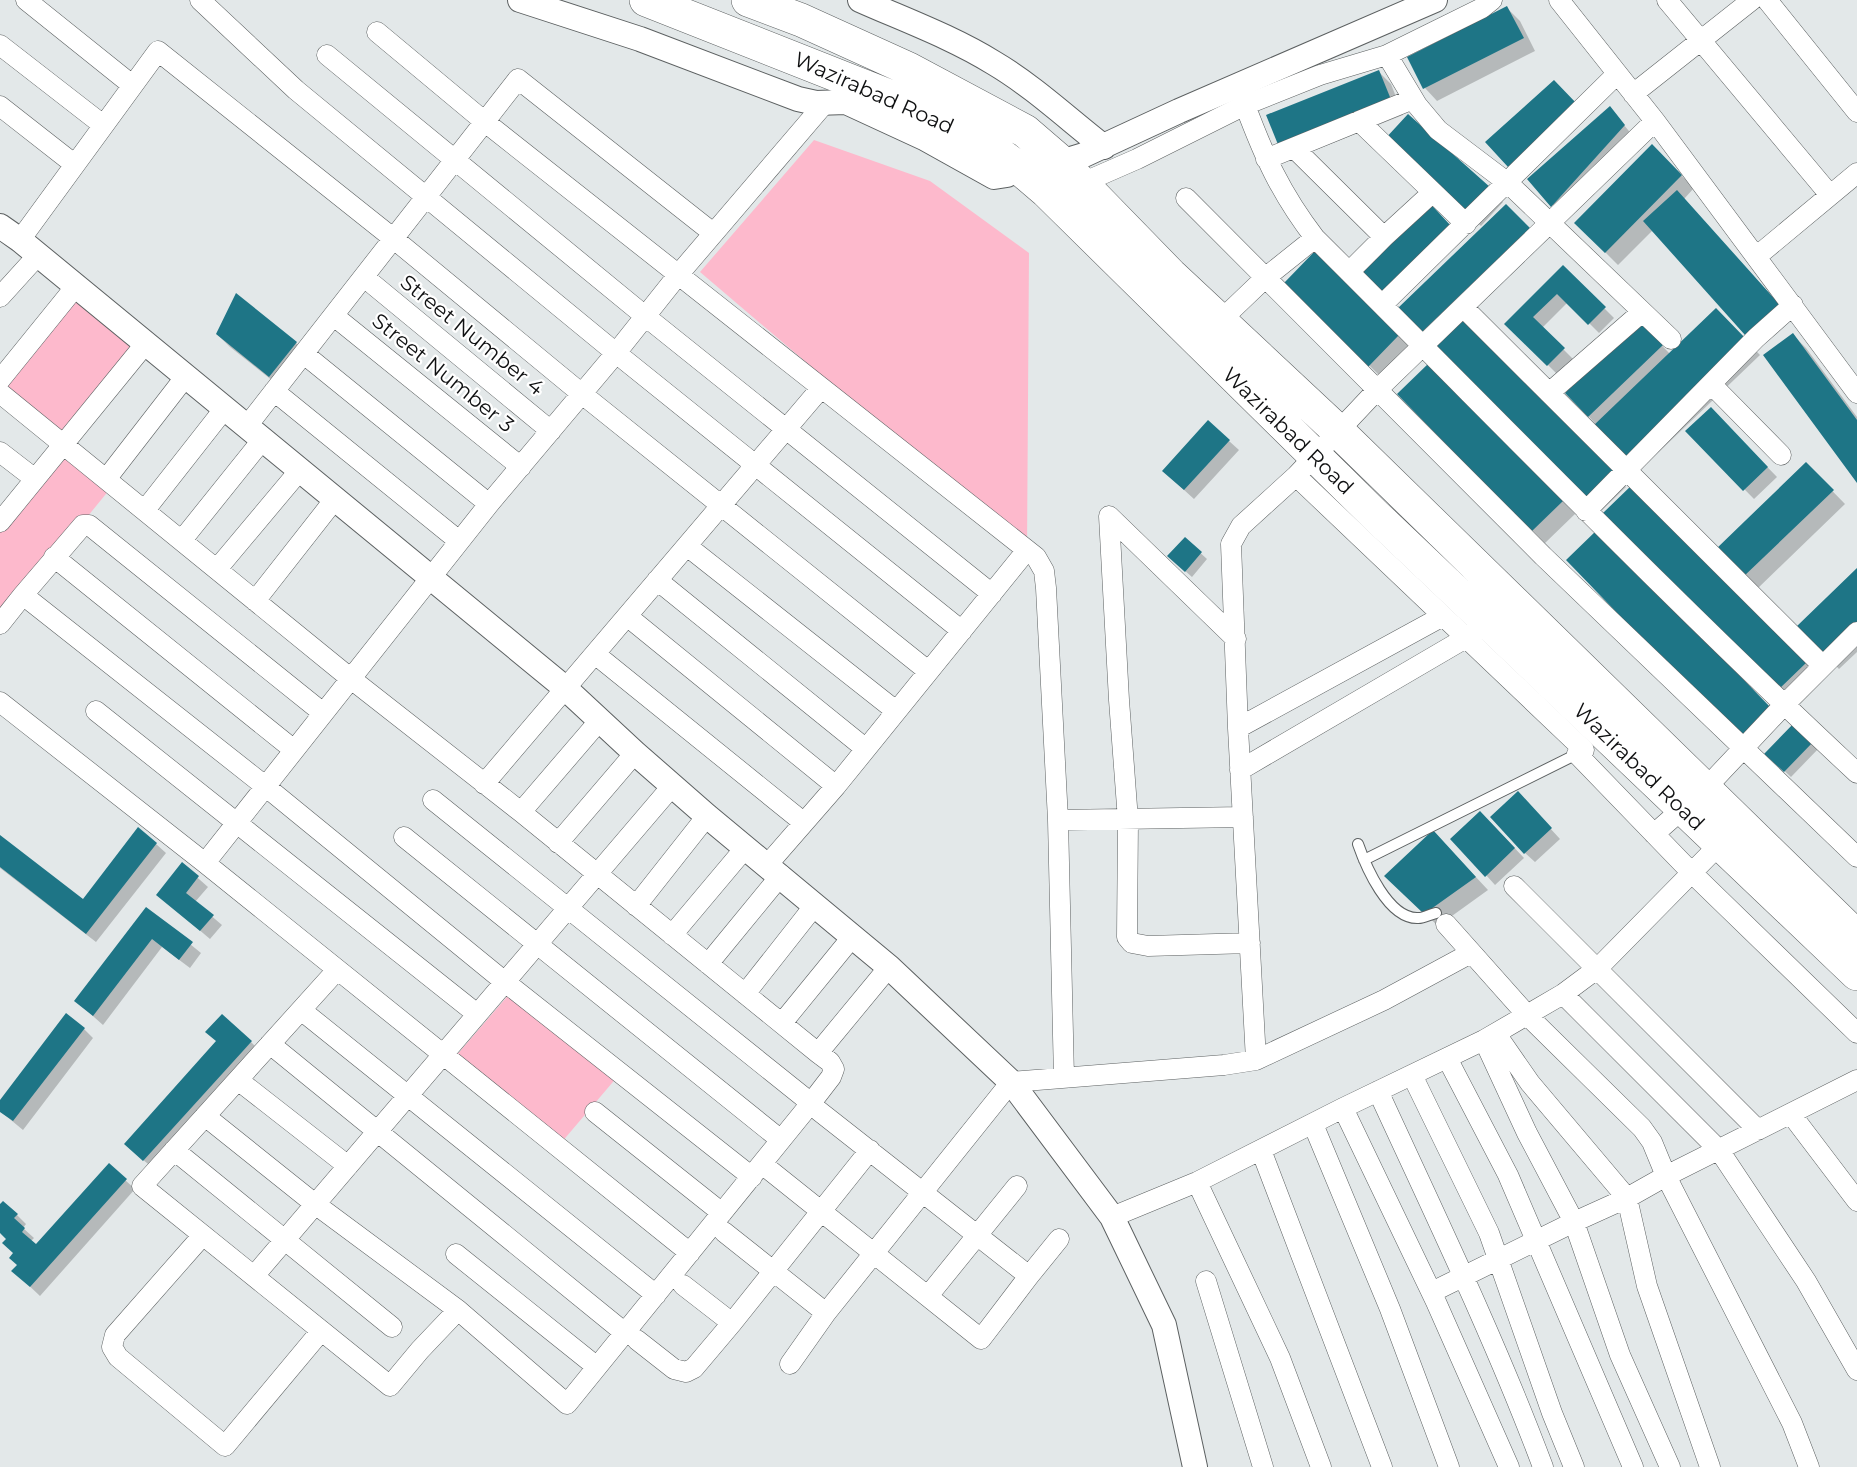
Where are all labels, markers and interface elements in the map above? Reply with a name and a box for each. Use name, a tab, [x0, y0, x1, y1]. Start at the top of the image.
street label: Wazirabad Road	[791, 46, 958, 139]
street label: Street Number 4	[396, 269, 549, 400]
street label: Street Number 3	[367, 308, 519, 437]
street label: Wazirabad Road	[1218, 362, 1359, 499]
street label: Wazirabad Road	[1569, 698, 1710, 835]

